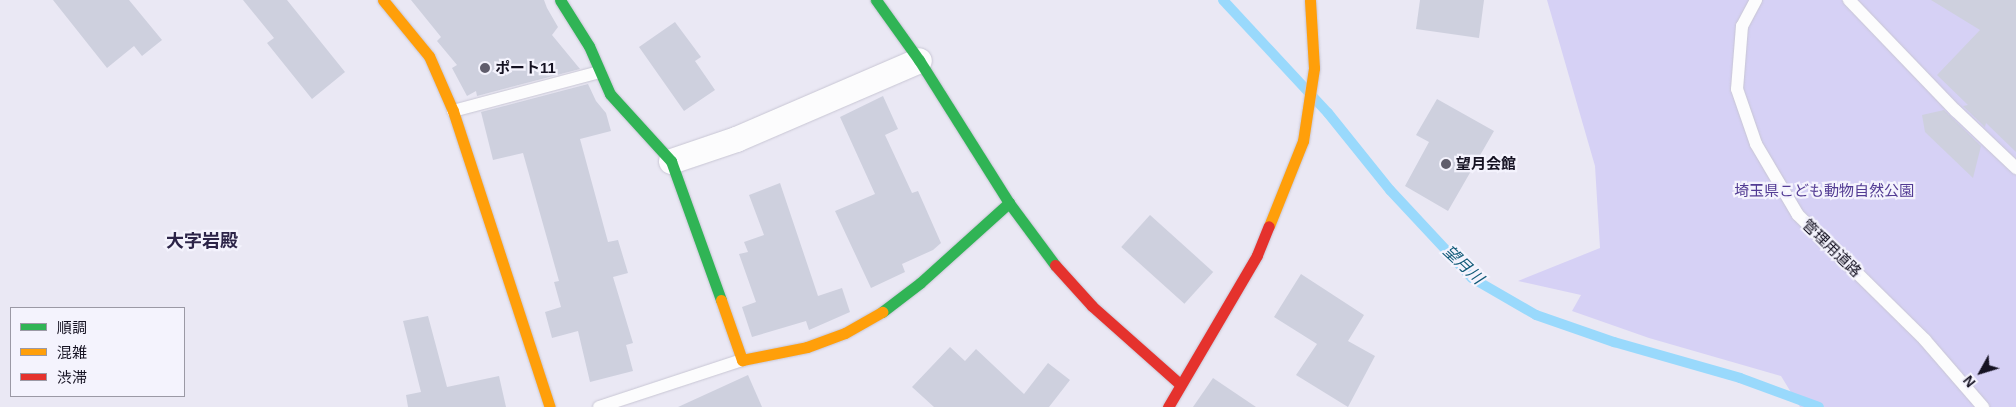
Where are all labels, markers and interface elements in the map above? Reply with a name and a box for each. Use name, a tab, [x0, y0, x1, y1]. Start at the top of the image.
place label: ポート11	[495, 59, 556, 77]
marker: ポート11	[479, 62, 491, 74]
place label: 望月会館	[1456, 155, 1516, 173]
marker: 望月会館	[1440, 158, 1452, 170]
park label: 埼玉県こども動物自然公園	[1734, 182, 1914, 200]
street label: 管理用道路	[1799, 215, 1865, 281]
district label: 大字岩殿	[166, 230, 238, 252]
water label: 望月川	[1439, 242, 1487, 288]
legend	[10, 307, 185, 397]
text: 順調	[57, 319, 87, 336]
text: 混雑	[57, 344, 87, 361]
north arrow	[1956, 347, 2006, 397]
text: 渋滞	[57, 369, 87, 386]
text: N	[1960, 372, 1979, 390]

